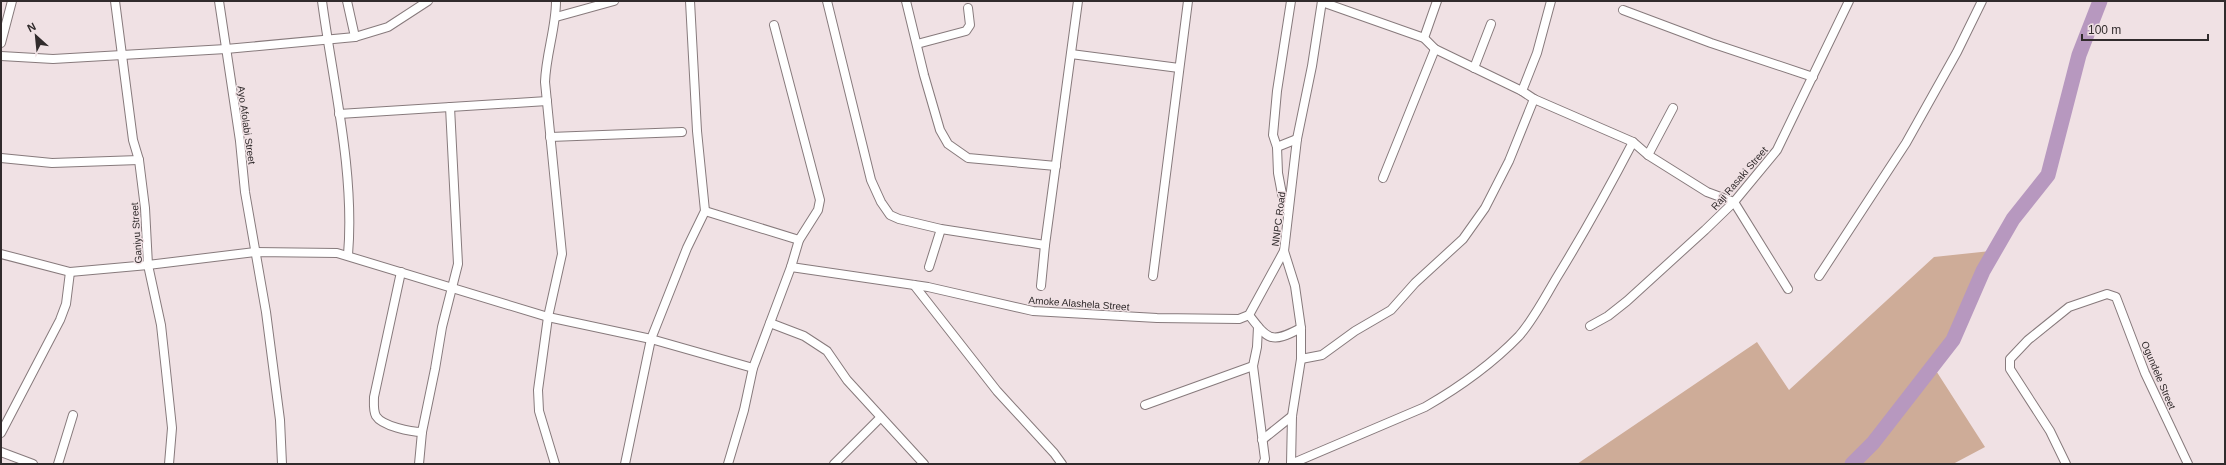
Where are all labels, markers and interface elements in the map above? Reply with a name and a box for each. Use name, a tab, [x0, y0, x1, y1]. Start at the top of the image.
north arrow	[16, 16, 56, 56]
scale bar	[2082, 16, 2208, 42]
text: N	[25, 20, 38, 34]
text: 100 m	[2088, 23, 2121, 37]
street label: Ayo Afolabi Street	[236, 85, 258, 165]
street label: Raji Rasaki Street	[1709, 144, 1770, 212]
street label: NNPC Road	[1270, 191, 1287, 247]
street label: Ganiyu Street	[129, 202, 144, 264]
street label: Amoke Alashela Street	[1028, 294, 1130, 313]
street label: Ogundele Street	[2139, 340, 2178, 411]

